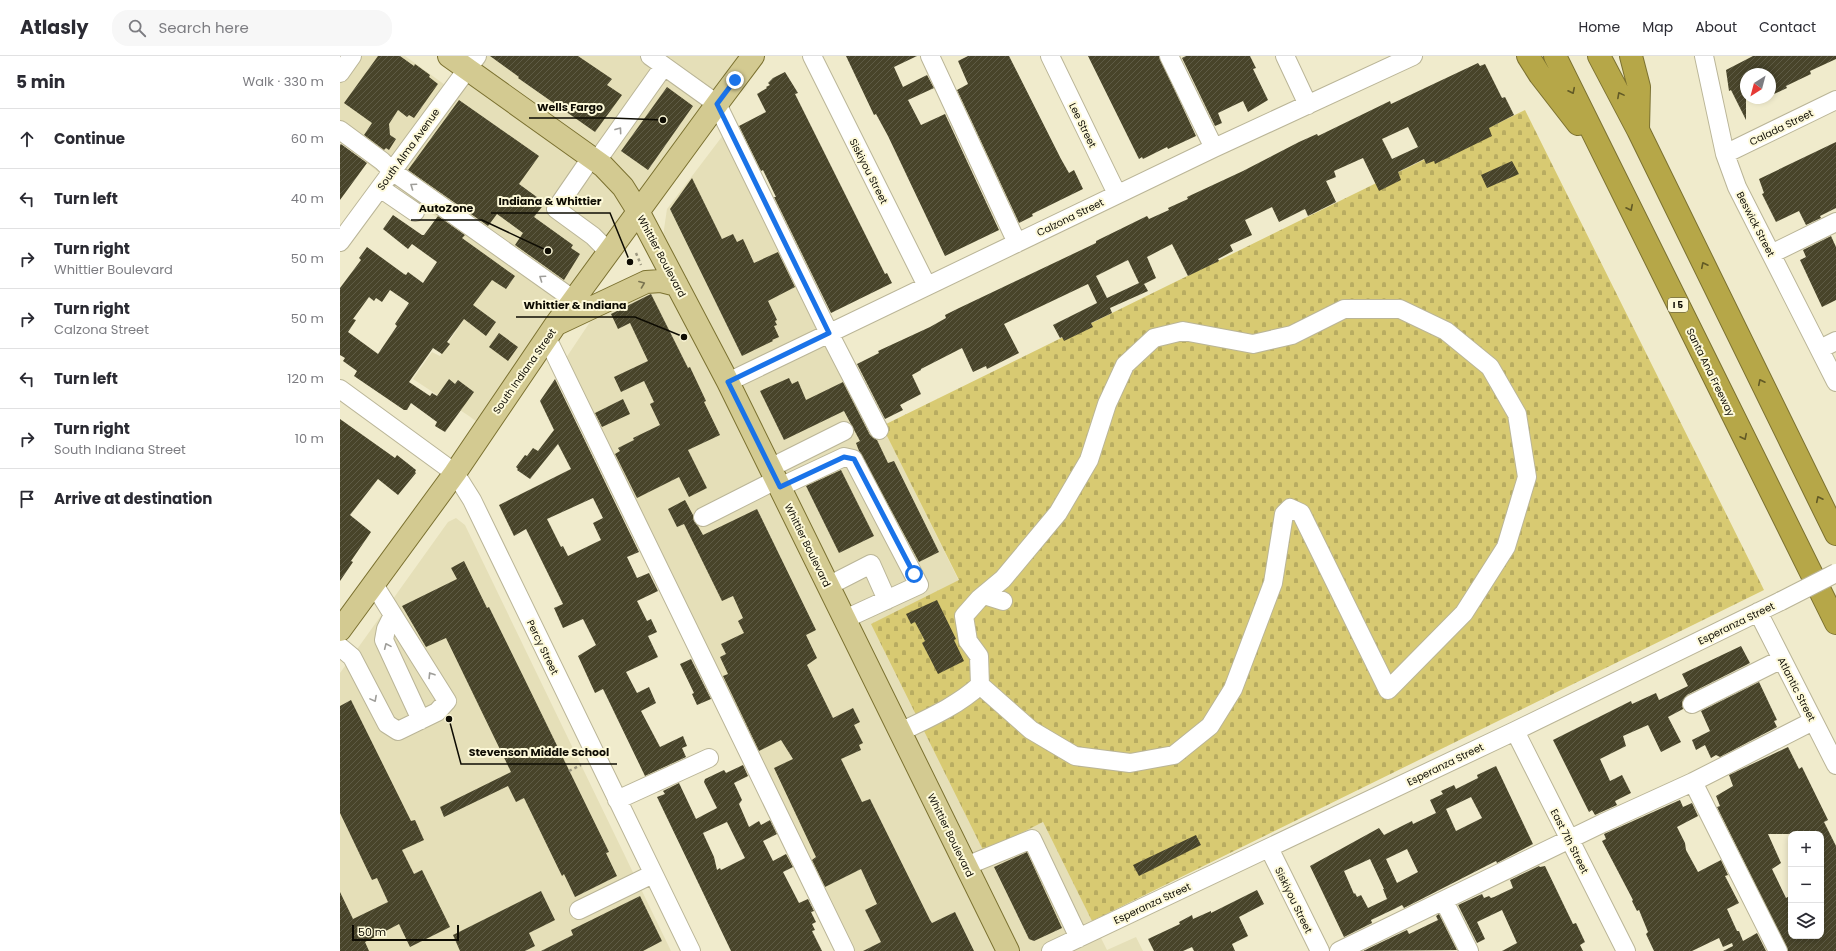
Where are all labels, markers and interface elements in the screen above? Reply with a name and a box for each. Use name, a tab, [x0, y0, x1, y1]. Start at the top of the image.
search box	[112, 10, 392, 46]
text: Atlasly	[20, 14, 88, 41]
icon: search	[126, 17, 148, 39]
text: Search here	[158, 17, 249, 38]
text: Home	[1578, 17, 1620, 37]
text: Map	[1642, 17, 1673, 37]
text: About	[1695, 17, 1737, 37]
text: Contact	[1759, 17, 1816, 37]
north arrow	[1740, 68, 1776, 104]
text: 5 min	[16, 70, 65, 94]
route end	[726, 71, 744, 89]
text: Walk · 330 m	[243, 72, 324, 91]
one-way arrow	[1567, 87, 1575, 94]
one-way arrow	[1617, 92, 1624, 100]
callout: Wells Fargo	[529, 95, 611, 118]
text: Wells Fargo	[537, 99, 603, 115]
street label: Lee Street	[1065, 100, 1100, 151]
street label: South Alma Avenue	[374, 105, 443, 193]
street label: Calada Street	[1747, 105, 1816, 149]
one-way arrow	[614, 127, 622, 134]
icon: ahead	[16, 128, 38, 150]
text: Continue	[54, 128, 125, 149]
text: 60 m	[291, 129, 324, 148]
street label: Siskiyou Street	[846, 136, 892, 207]
one-way arrow	[410, 183, 417, 191]
icon: left	[16, 188, 38, 210]
text: Turn left	[54, 188, 118, 209]
text: 40 m	[291, 189, 324, 208]
street label: Beswick Street	[1733, 189, 1779, 260]
callout: Indiana & Whittier	[491, 190, 610, 213]
text: Indiana & Whittier	[498, 193, 602, 209]
street label: Calzona Street	[1034, 195, 1107, 240]
callout: AutoZone	[411, 197, 482, 220]
text: AutoZone	[419, 200, 474, 216]
one-way arrow	[1625, 203, 1633, 211]
street label: Whittier Boulevard	[633, 212, 690, 300]
text: Turn right	[54, 238, 130, 259]
icon: right	[16, 248, 38, 270]
text: 50 m	[291, 249, 324, 268]
text: Whittier Boulevard	[54, 260, 173, 279]
one-way arrow	[1701, 262, 1709, 269]
one-way arrow	[539, 275, 546, 283]
one-way arrow	[638, 281, 646, 289]
callout: Whittier & Indiana	[516, 294, 635, 317]
text: Whittier & Indiana	[523, 297, 627, 313]
text: Turn right	[54, 298, 130, 319]
road number: I 5	[1668, 298, 1688, 312]
icon: right	[16, 308, 38, 330]
text: 50 m	[291, 309, 324, 328]
text: Calzona Street	[54, 320, 149, 339]
street label: South Indiana Street	[489, 325, 560, 417]
street label: Santa Ana Freeway	[1683, 326, 1739, 419]
icon: left	[16, 368, 38, 390]
text: Turn left	[54, 368, 118, 389]
text: 120 m	[287, 369, 324, 388]
one-way arrow	[1759, 379, 1766, 386]
text: Turn right	[54, 418, 130, 439]
icon: right	[16, 428, 38, 450]
text: 10 m	[295, 429, 324, 448]
one-way arrow	[1739, 433, 1746, 440]
text: South Indiana Street	[54, 440, 186, 459]
icon: arrive	[16, 488, 38, 510]
text: Arrive at destination	[54, 488, 212, 509]
one-way arrow	[1816, 495, 1824, 503]
street label: Whittier Boulevard	[781, 501, 834, 590]
route start	[905, 565, 923, 583]
street label: Esperanza Street	[1695, 598, 1777, 648]
street label: Percy Street	[523, 617, 562, 678]
one-way arrow	[384, 643, 392, 651]
street label: Atlantic Street	[1774, 655, 1819, 724]
one-way arrow	[428, 672, 436, 679]
one-way arrow	[369, 695, 377, 702]
street label: Esperanza Street	[1404, 739, 1486, 789]
callout: Stevenson Middle School	[461, 741, 617, 764]
text: Stevenson Middle School	[469, 744, 609, 760]
street label: Whittier Boulevard	[924, 791, 977, 880]
street label: East 7th Street	[1547, 806, 1592, 877]
map controls	[1788, 831, 1824, 939]
button: +	[1788, 831, 1824, 867]
street label: Siskiyou Street	[1271, 865, 1316, 936]
button: −	[1788, 867, 1824, 903]
street label: Esperanza Street	[1111, 879, 1194, 928]
button: layers	[1788, 903, 1824, 939]
scale bar	[352, 923, 459, 942]
text: 50 m	[358, 924, 386, 940]

